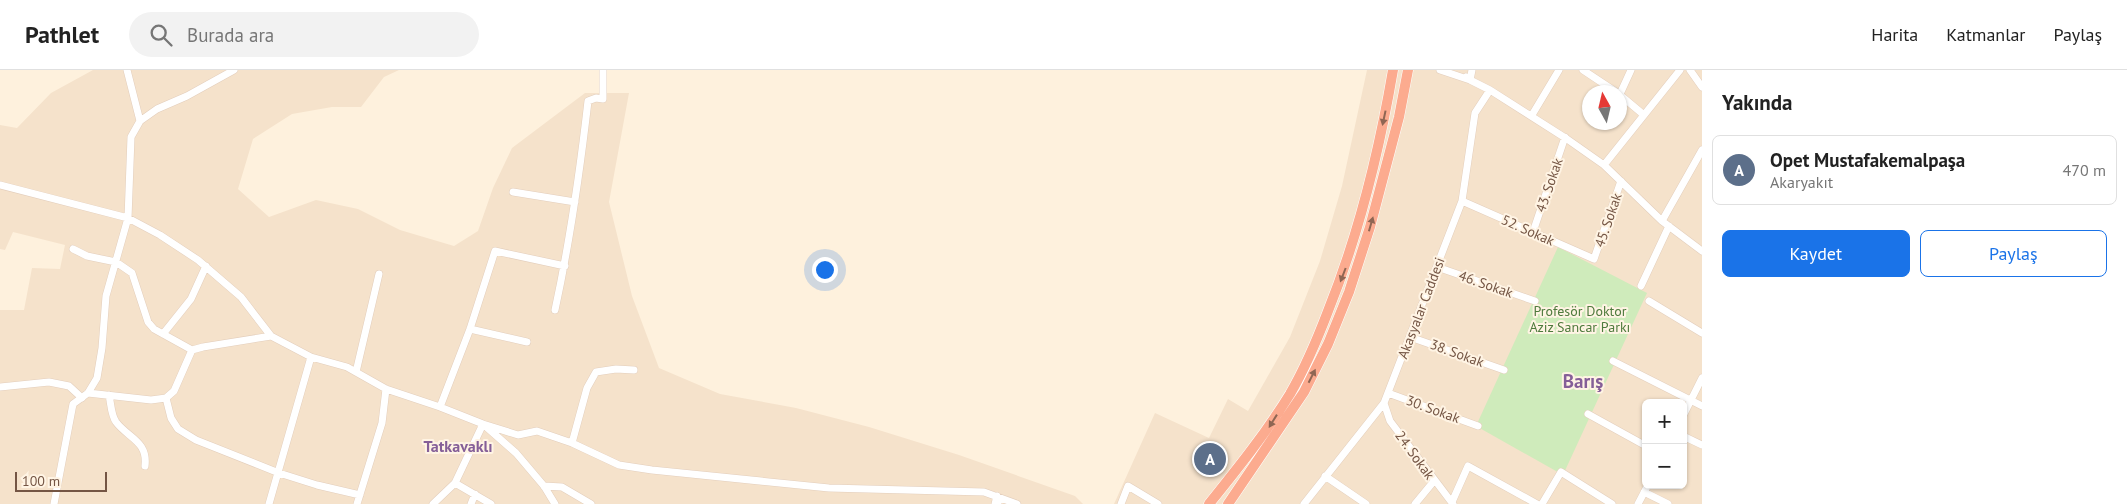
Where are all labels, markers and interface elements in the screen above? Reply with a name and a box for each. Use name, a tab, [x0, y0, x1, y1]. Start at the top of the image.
search box	[129, 12, 479, 57]
text: Pathlet	[25, 19, 99, 50]
icon: search	[147, 21, 175, 49]
text: Burada ara	[187, 23, 274, 47]
text: Harita	[1871, 23, 1918, 46]
text: Katmanlar	[1946, 23, 2025, 46]
text: Paylaş	[2053, 23, 2102, 46]
north arrow	[1582, 85, 1627, 130]
text: Yakında	[1722, 89, 1792, 116]
one-way arrow	[1380, 110, 1388, 125]
text: Opet Mustafakemalpaşa	[1770, 148, 1965, 172]
street label: 43. Sokak	[1531, 155, 1567, 215]
text: A	[1734, 160, 1744, 180]
text: 470 m	[2063, 160, 2106, 180]
text: Akaryakıt	[1770, 172, 1833, 192]
street label: 45. Sokak	[1590, 190, 1626, 250]
street label: 52. Sokak	[1499, 210, 1558, 250]
one-way arrow	[1367, 217, 1375, 232]
button: Kaydet	[1722, 230, 1910, 277]
button: Paylaş	[1920, 230, 2107, 277]
street label: Akasyalar Caddesi	[1393, 255, 1449, 361]
your location	[812, 257, 838, 283]
street label: 46. Sokak	[1456, 266, 1516, 302]
one-way arrow	[1338, 268, 1346, 282]
park label: Profesör Doktor Aziz Sancar Parkı	[1530, 302, 1630, 336]
street label: 38. Sokak	[1428, 335, 1487, 371]
one-way arrow	[1308, 368, 1316, 383]
district label: Barış	[1563, 369, 1603, 393]
street label: 30. Sokak	[1404, 391, 1463, 427]
map controls	[1642, 399, 1687, 489]
button: +	[1642, 399, 1687, 444]
one-way arrow	[1268, 415, 1277, 428]
street label: 24. Sokak	[1391, 427, 1439, 483]
district label: Tatkavaklı	[423, 436, 493, 456]
pin: A	[1194, 440, 1226, 478]
button: −	[1642, 444, 1687, 489]
scale bar	[15, 469, 108, 492]
text: 100 m	[22, 472, 60, 490]

